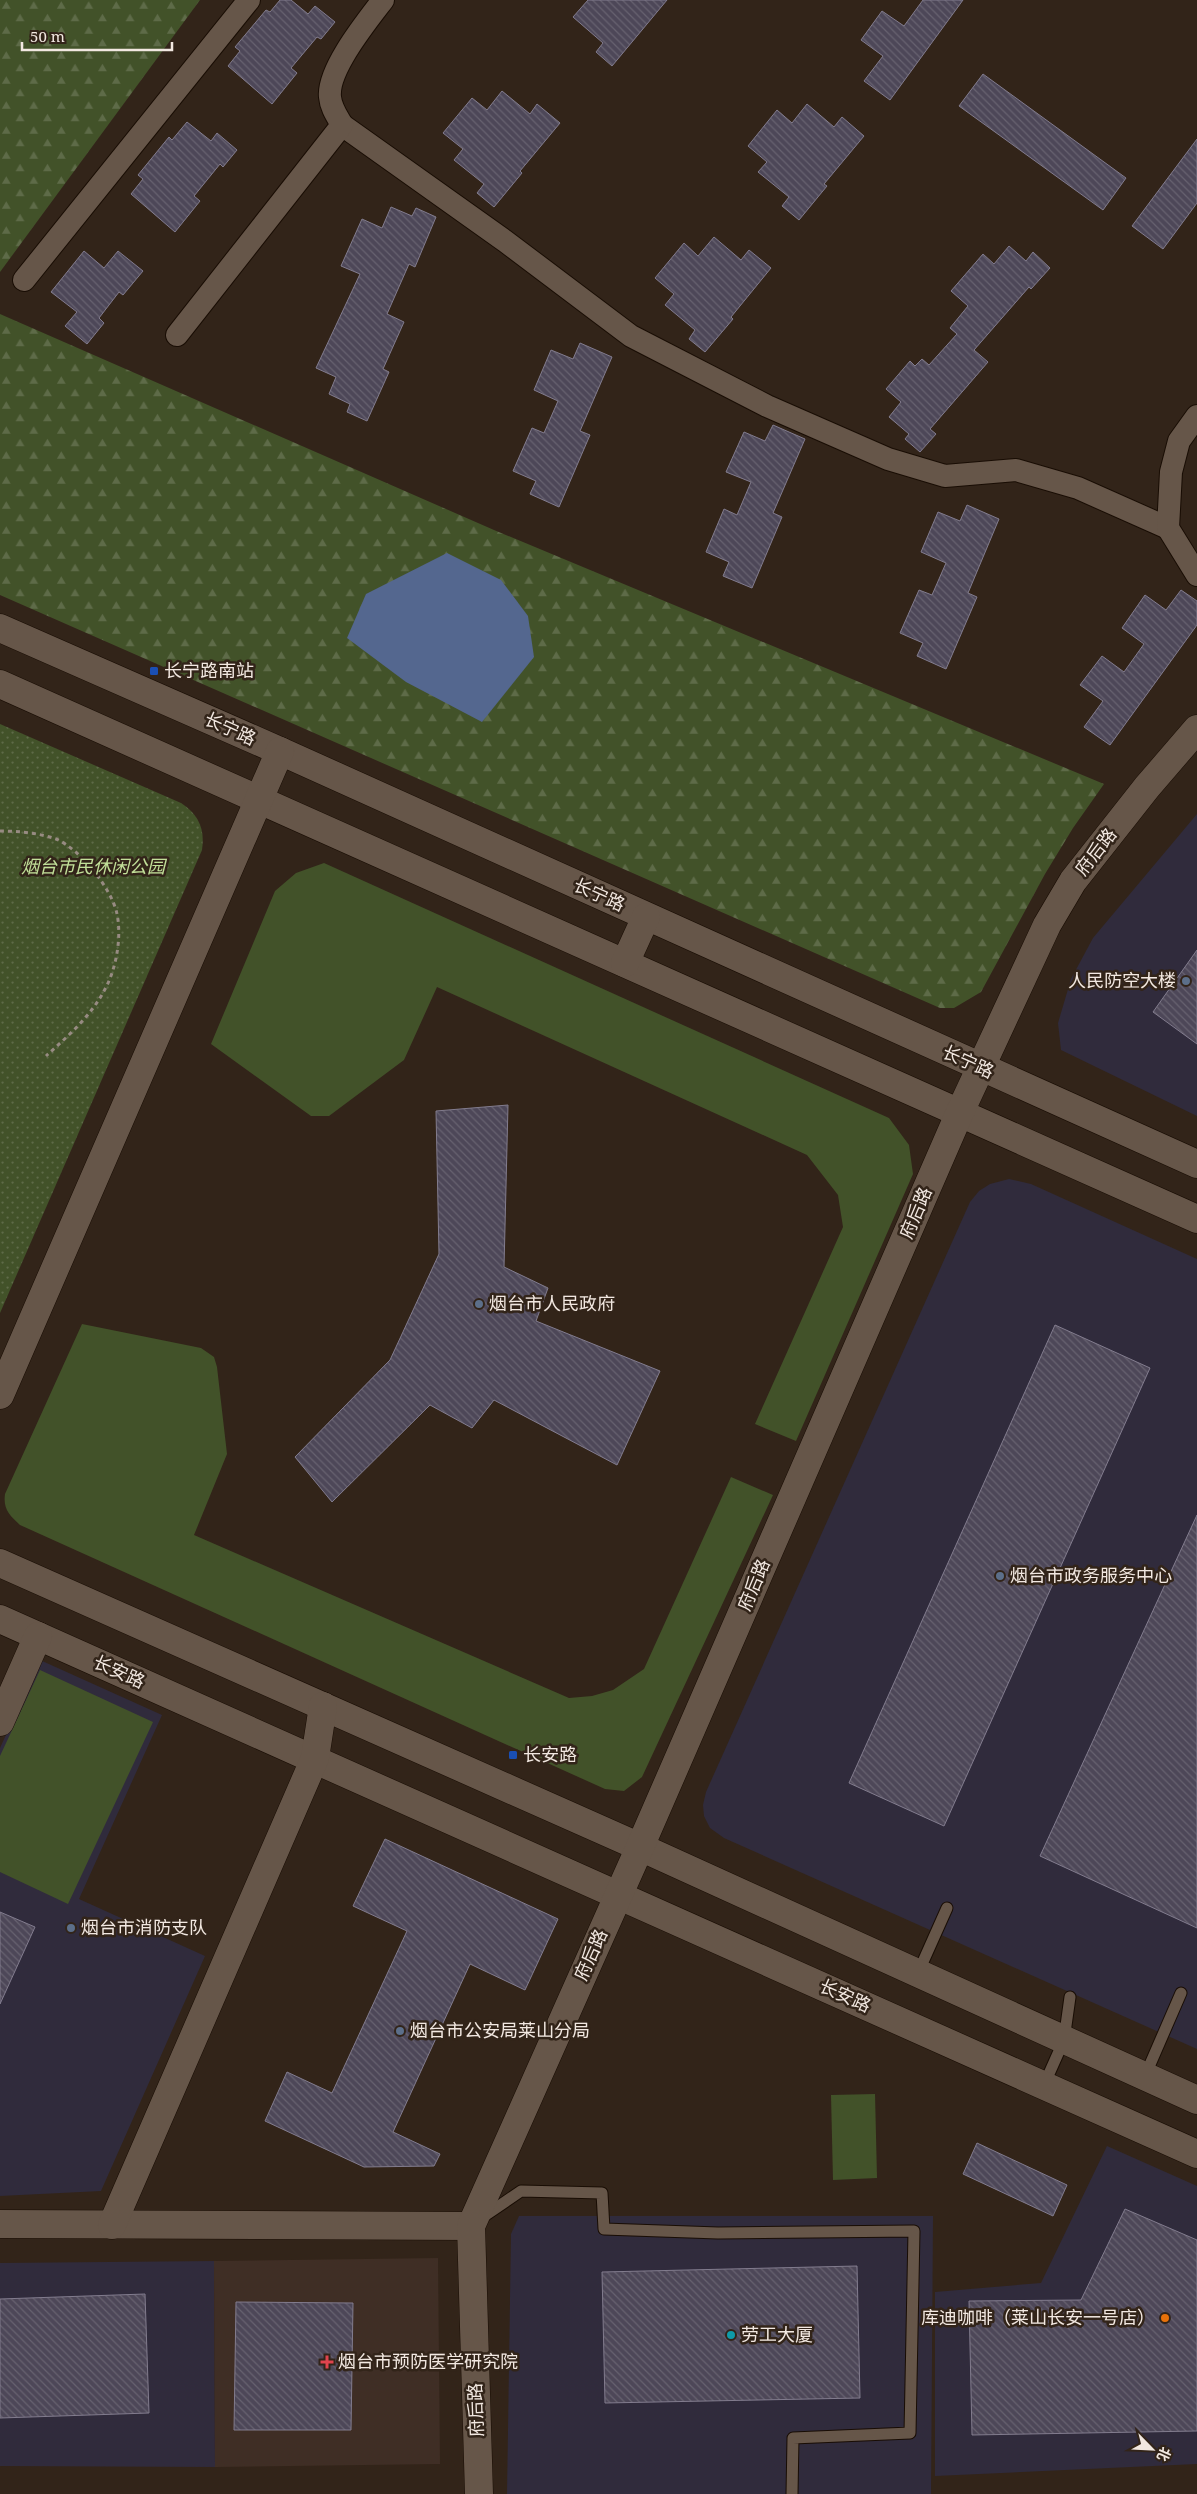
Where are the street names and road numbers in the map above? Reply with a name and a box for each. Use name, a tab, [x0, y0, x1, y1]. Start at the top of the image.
street label: 长宁路	[201, 706, 260, 750]
street label: 府后路	[1069, 823, 1121, 880]
street label: 长宁路	[570, 872, 629, 916]
street label: 长宁路	[939, 1039, 998, 1083]
street label: 府后路	[893, 1183, 937, 1242]
street label: 府后路	[731, 1555, 775, 1614]
street label: 长安路	[90, 1649, 149, 1693]
street label: 府后路	[568, 1925, 612, 1984]
street label: 长安路	[816, 1973, 875, 2017]
street label: 府后路	[462, 2383, 488, 2437]

